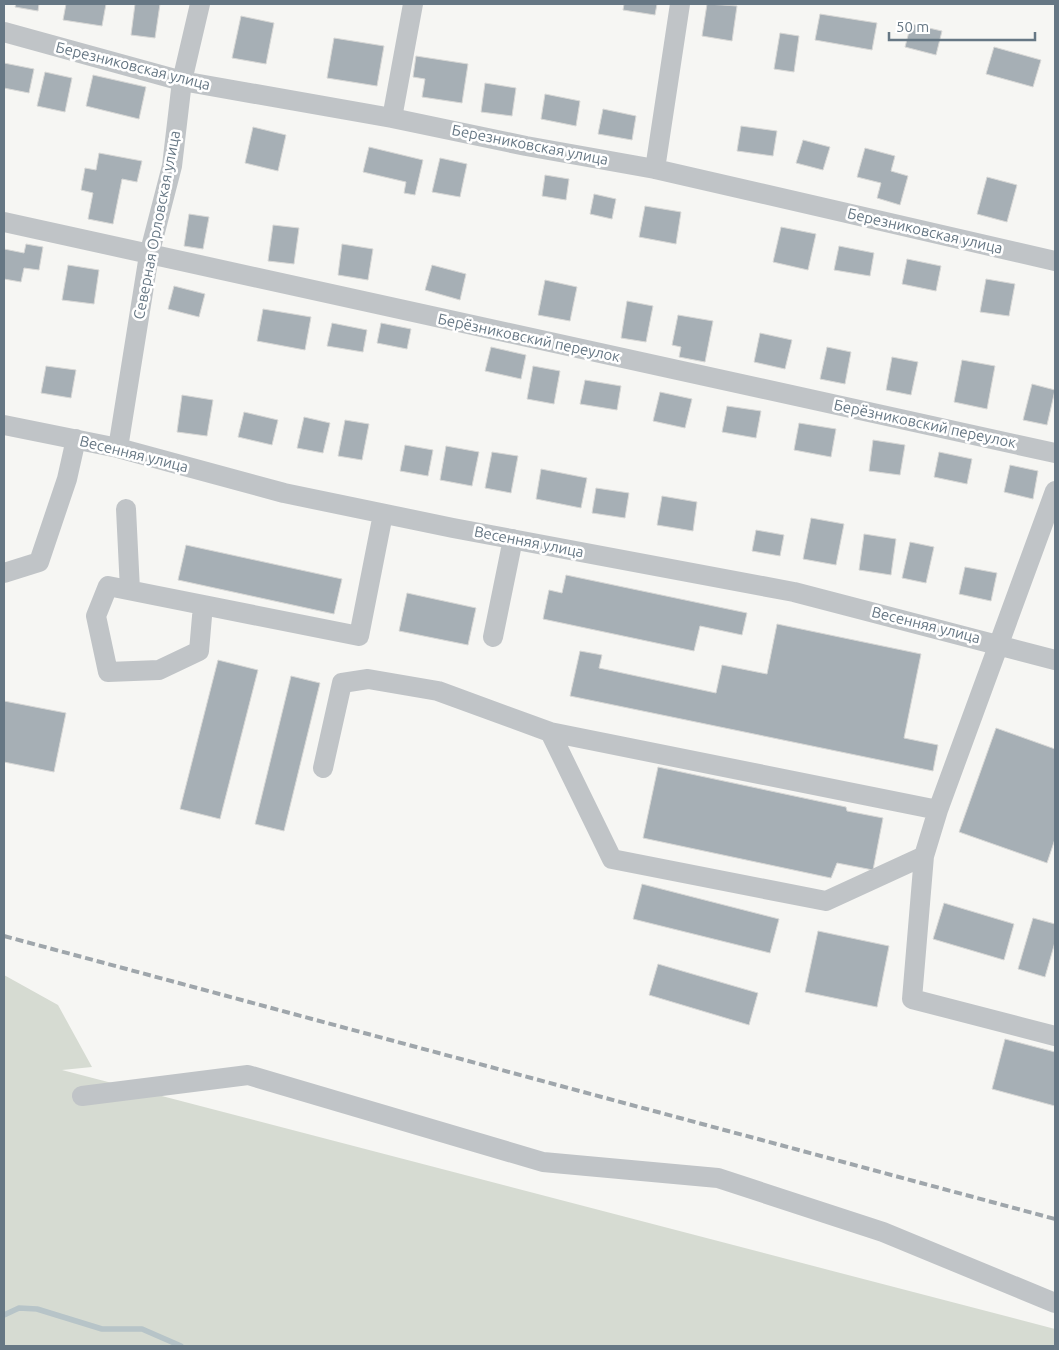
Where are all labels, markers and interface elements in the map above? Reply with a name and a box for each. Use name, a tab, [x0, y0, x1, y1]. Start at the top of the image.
scale bar	[889, 10, 1035, 42]
text: 50 m	[896, 18, 929, 35]
street label: Березниковская улица	[54, 38, 212, 93]
street label: Березниковская улица	[451, 121, 610, 168]
street label: Северная Орловская улица	[130, 129, 183, 321]
street label: Березниковская улица	[846, 204, 1004, 257]
street label: Берёзниковский переулок	[436, 310, 622, 365]
street label: Берёзниковский переулок	[832, 396, 1018, 451]
street label: Весенняя улица	[78, 432, 190, 475]
street label: Весенняя улица	[473, 523, 585, 560]
street label: Весенняя улица	[870, 603, 982, 646]

